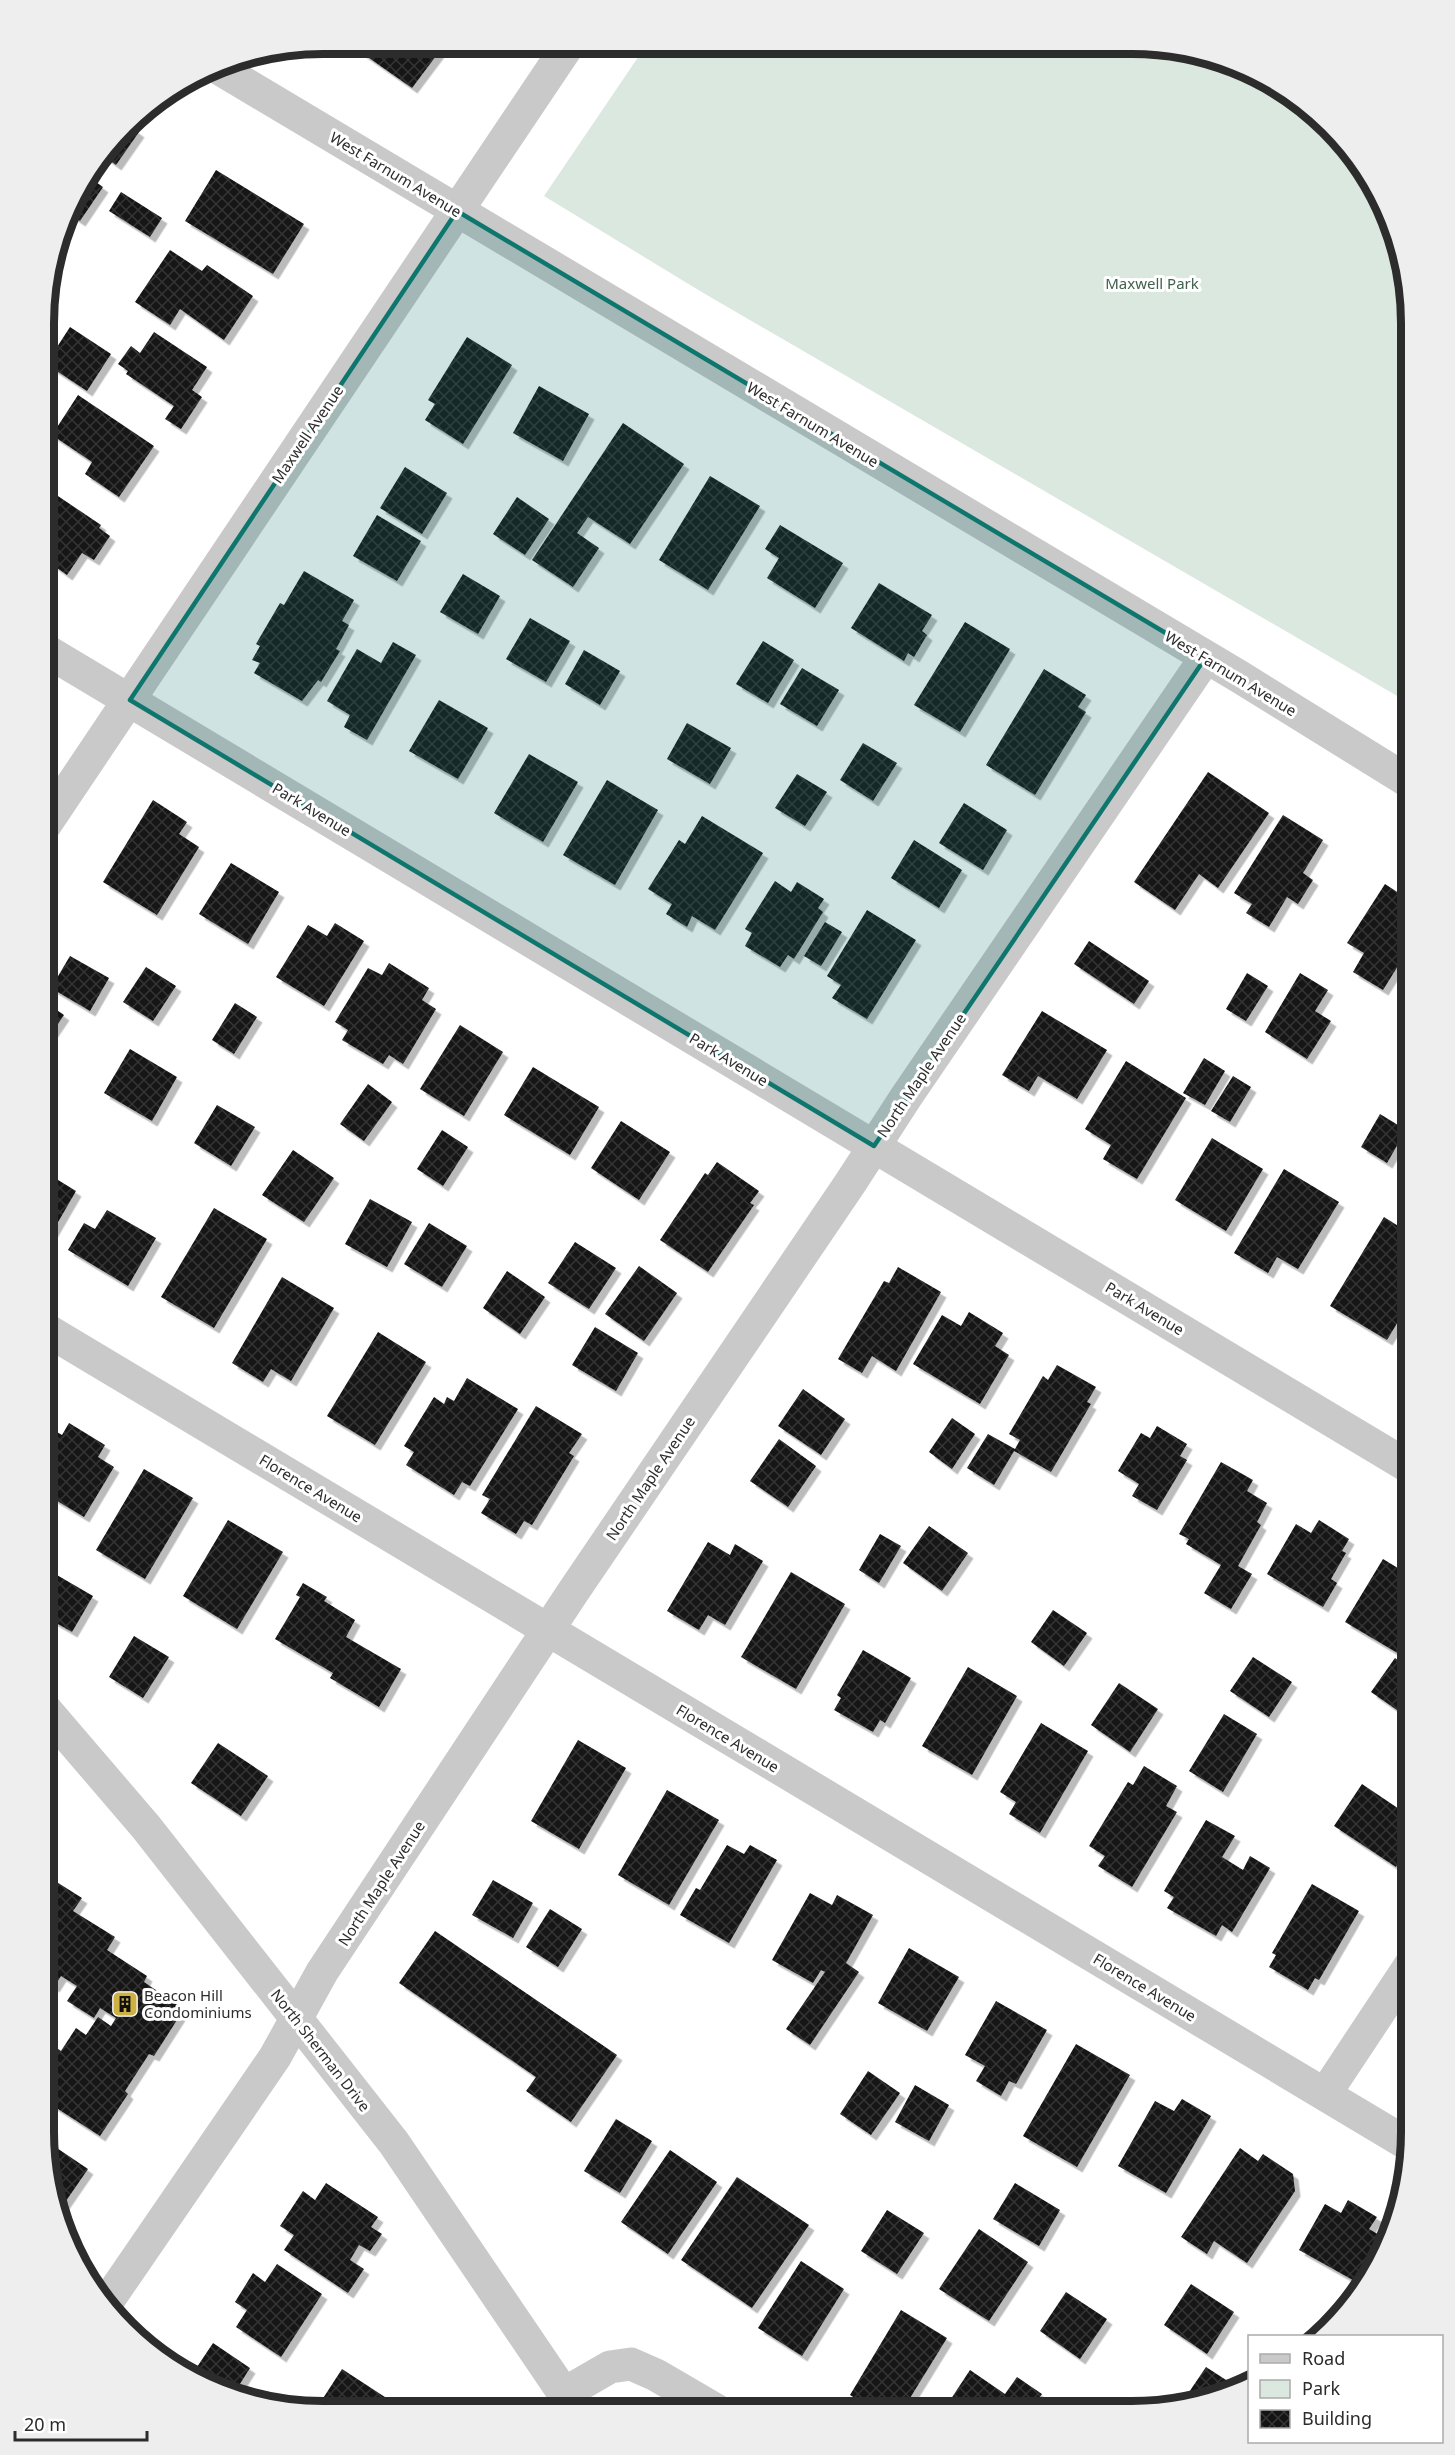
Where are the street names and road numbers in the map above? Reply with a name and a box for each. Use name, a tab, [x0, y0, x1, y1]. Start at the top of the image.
street label: West Farnum Avenue	[327, 127, 465, 221]
street label: West Farnum Avenue	[744, 377, 882, 471]
street label: Maxwell Avenue	[267, 381, 347, 487]
street label: West Farnum Avenue	[1162, 626, 1300, 720]
street label: Park Avenue	[269, 778, 355, 840]
street label: North Maple Avenue	[872, 1009, 970, 1141]
street label: Park Avenue	[686, 1028, 772, 1090]
street label: Park Avenue	[1102, 1277, 1188, 1339]
street label: North Maple Avenue	[601, 1412, 699, 1544]
street label: Florence Avenue	[256, 1449, 366, 1527]
street label: Florence Avenue	[673, 1699, 783, 1777]
street label: North Maple Avenue	[333, 1817, 429, 1949]
street label: Florence Avenue	[1090, 1948, 1200, 2026]
street label: North Sherman Drive	[267, 1985, 375, 2115]

